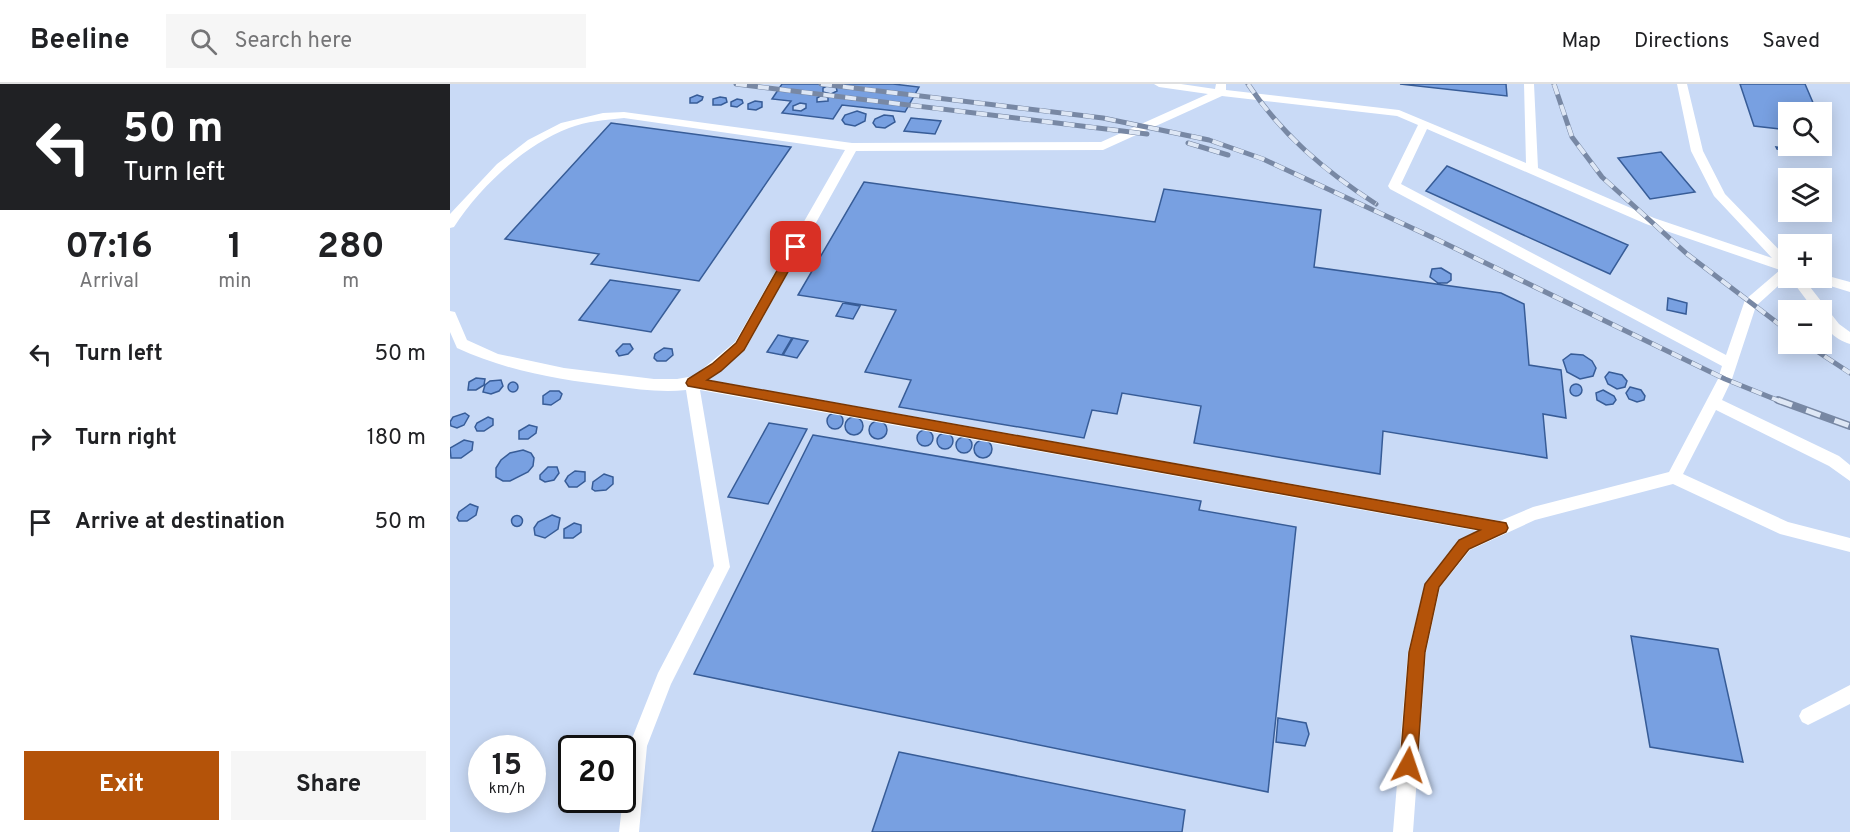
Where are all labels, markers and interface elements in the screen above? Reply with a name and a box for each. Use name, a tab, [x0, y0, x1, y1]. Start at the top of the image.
search box	[166, 14, 586, 68]
text: Beeline	[30, 23, 130, 59]
icon: search	[187, 25, 220, 58]
text: Search here	[235, 28, 352, 55]
text: Map	[1561, 28, 1601, 55]
text: Directions	[1634, 28, 1729, 55]
text: Saved	[1762, 28, 1820, 55]
map controls	[1778, 102, 1832, 354]
button: search	[1778, 102, 1832, 156]
text: 50 m	[123, 104, 224, 157]
icon: left	[24, 108, 102, 186]
text: Turn left	[123, 156, 225, 190]
button: layers	[1778, 168, 1832, 222]
pin	[770, 221, 821, 272]
text: 07:16	[65, 225, 153, 271]
text: 1	[228, 225, 242, 271]
text: 280	[317, 225, 385, 271]
icon: arrive	[779, 230, 812, 263]
button: +	[1778, 234, 1832, 288]
text: Arrival	[79, 269, 139, 295]
text: min	[218, 269, 252, 295]
text: m	[342, 269, 359, 295]
button: −	[1778, 300, 1832, 354]
icon: left	[24, 338, 57, 371]
text: Turn left	[75, 341, 163, 368]
text: 50 m	[374, 341, 426, 368]
icon: right	[24, 422, 57, 455]
text: Turn right	[75, 425, 177, 452]
text: 180 m	[367, 425, 426, 452]
icon: arrive	[24, 506, 57, 539]
text: Arrive at destination	[75, 509, 285, 536]
text: 50 m	[374, 509, 426, 536]
position arrow	[1376, 733, 1440, 797]
speed limit sign: 20	[558, 735, 636, 813]
text: 15	[492, 748, 522, 785]
button: Exit	[24, 751, 219, 820]
button: Share	[231, 751, 426, 820]
text: km/h	[489, 780, 525, 799]

